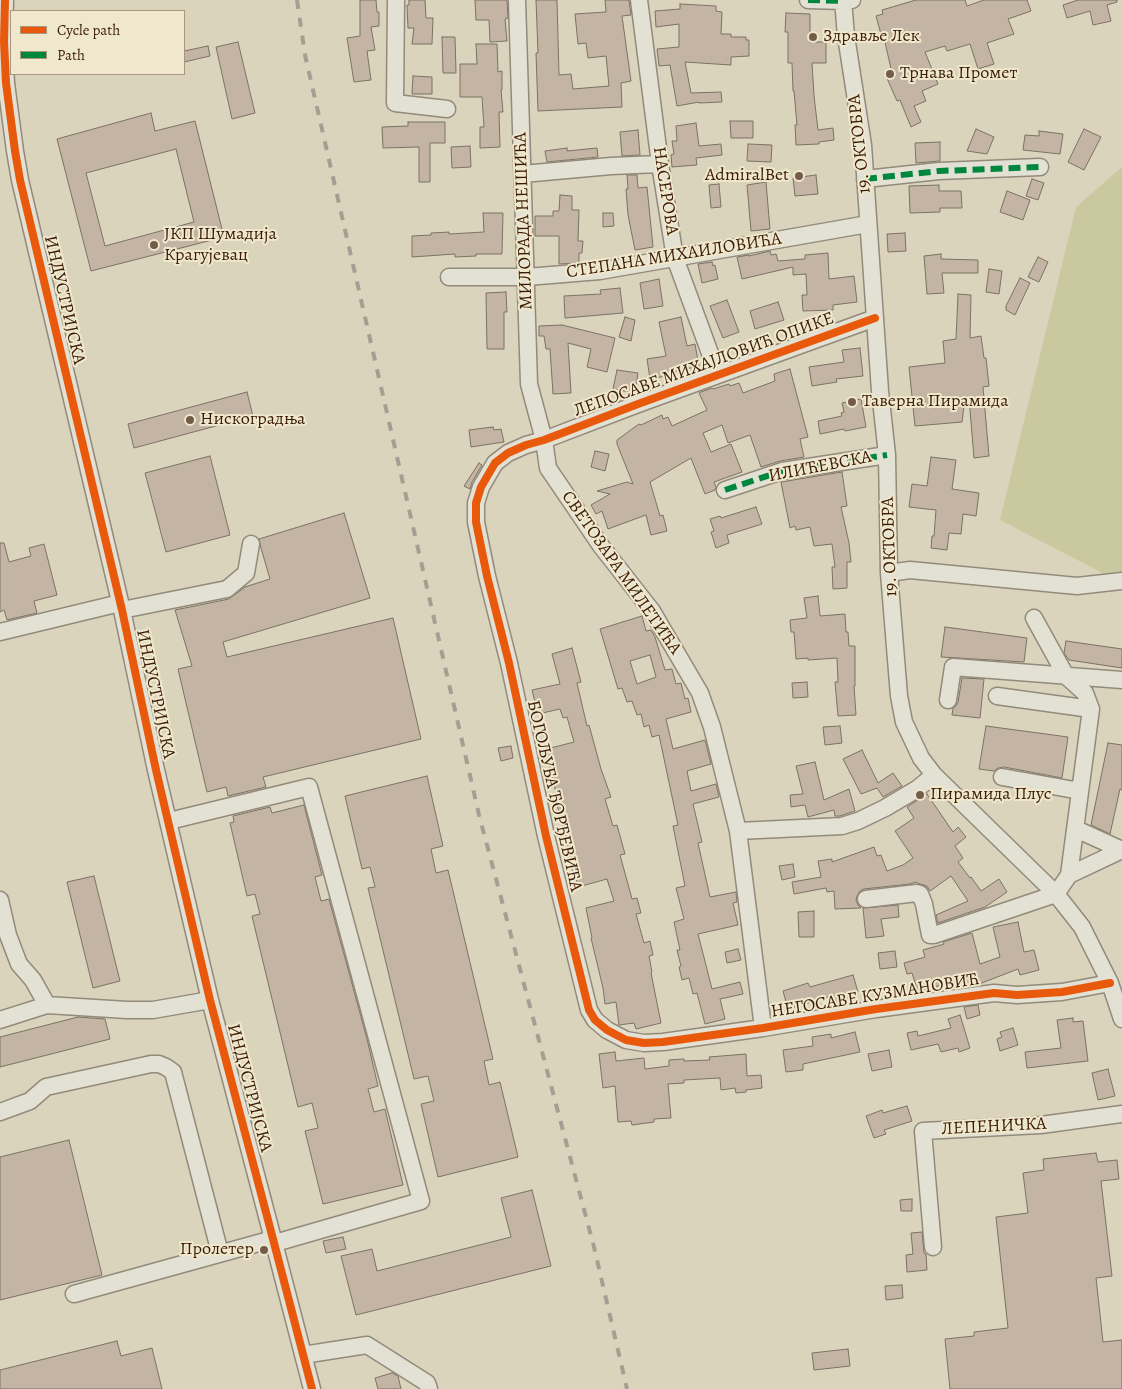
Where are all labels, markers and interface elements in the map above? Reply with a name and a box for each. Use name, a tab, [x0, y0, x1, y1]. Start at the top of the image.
legend	[10, 10, 185, 75]
text: Cycle path	[57, 20, 120, 40]
place label: Здравље Лек	[823, 26, 920, 48]
marker: Здравље Лек	[807, 31, 819, 43]
text: Path	[57, 45, 85, 65]
place label: Трнава Промет	[900, 63, 1018, 85]
marker: Трнава Промет	[884, 68, 896, 80]
street label: 19. ОКТОБРА	[844, 93, 876, 195]
street label: МИЛОРАДА НЕШИЋА	[510, 132, 538, 310]
street label: НАСЕРОВА	[647, 145, 683, 237]
place label: AdmiralBet	[705, 165, 789, 187]
marker: AdmiralBet	[793, 170, 805, 182]
place label: ЈКП Шумадија Крагујевац	[164, 224, 277, 266]
street label: СТЕПАНА МИХАИЛОВИЋА	[565, 228, 783, 284]
street label: ИНДУСТРИЈСКА	[39, 233, 89, 367]
marker: ЈКП Шумадија Крагујевац	[148, 239, 160, 251]
street label: ЛЕПОСАВЕ МИХАЈЛОВИЋ ОПИКЕ	[571, 308, 837, 422]
place label: Таверна Пирамида	[862, 391, 1008, 413]
marker: Таверна Пирамида	[846, 396, 858, 408]
place label: Нискоградња	[200, 409, 305, 431]
marker: Нискоградња	[184, 414, 196, 426]
street label: ИЛИЋЕВСКА	[766, 446, 874, 488]
street label: СВЕТОЗАРА МИЛЕТИЋА	[556, 487, 686, 659]
street label: 19. ОКТОБРА	[877, 497, 903, 597]
street label: ИНДУСТРИЈСКА	[131, 627, 179, 761]
street label: БОГОЉУБА ЂОРЂЕВИЋА	[521, 698, 587, 894]
place label: Пирамида Плус	[930, 784, 1052, 806]
marker: Пирамида Плус	[914, 789, 926, 801]
street label: НЕГОСАВЕ КУЗМАНОВИЋ	[769, 969, 981, 1023]
street label: ИНДУСТРИЈСКА	[221, 1021, 277, 1155]
street label: ЛЕПЕНИЧКА	[941, 1113, 1047, 1141]
place label: Пролетер	[180, 1239, 254, 1261]
marker: Пролетер	[258, 1244, 270, 1256]

